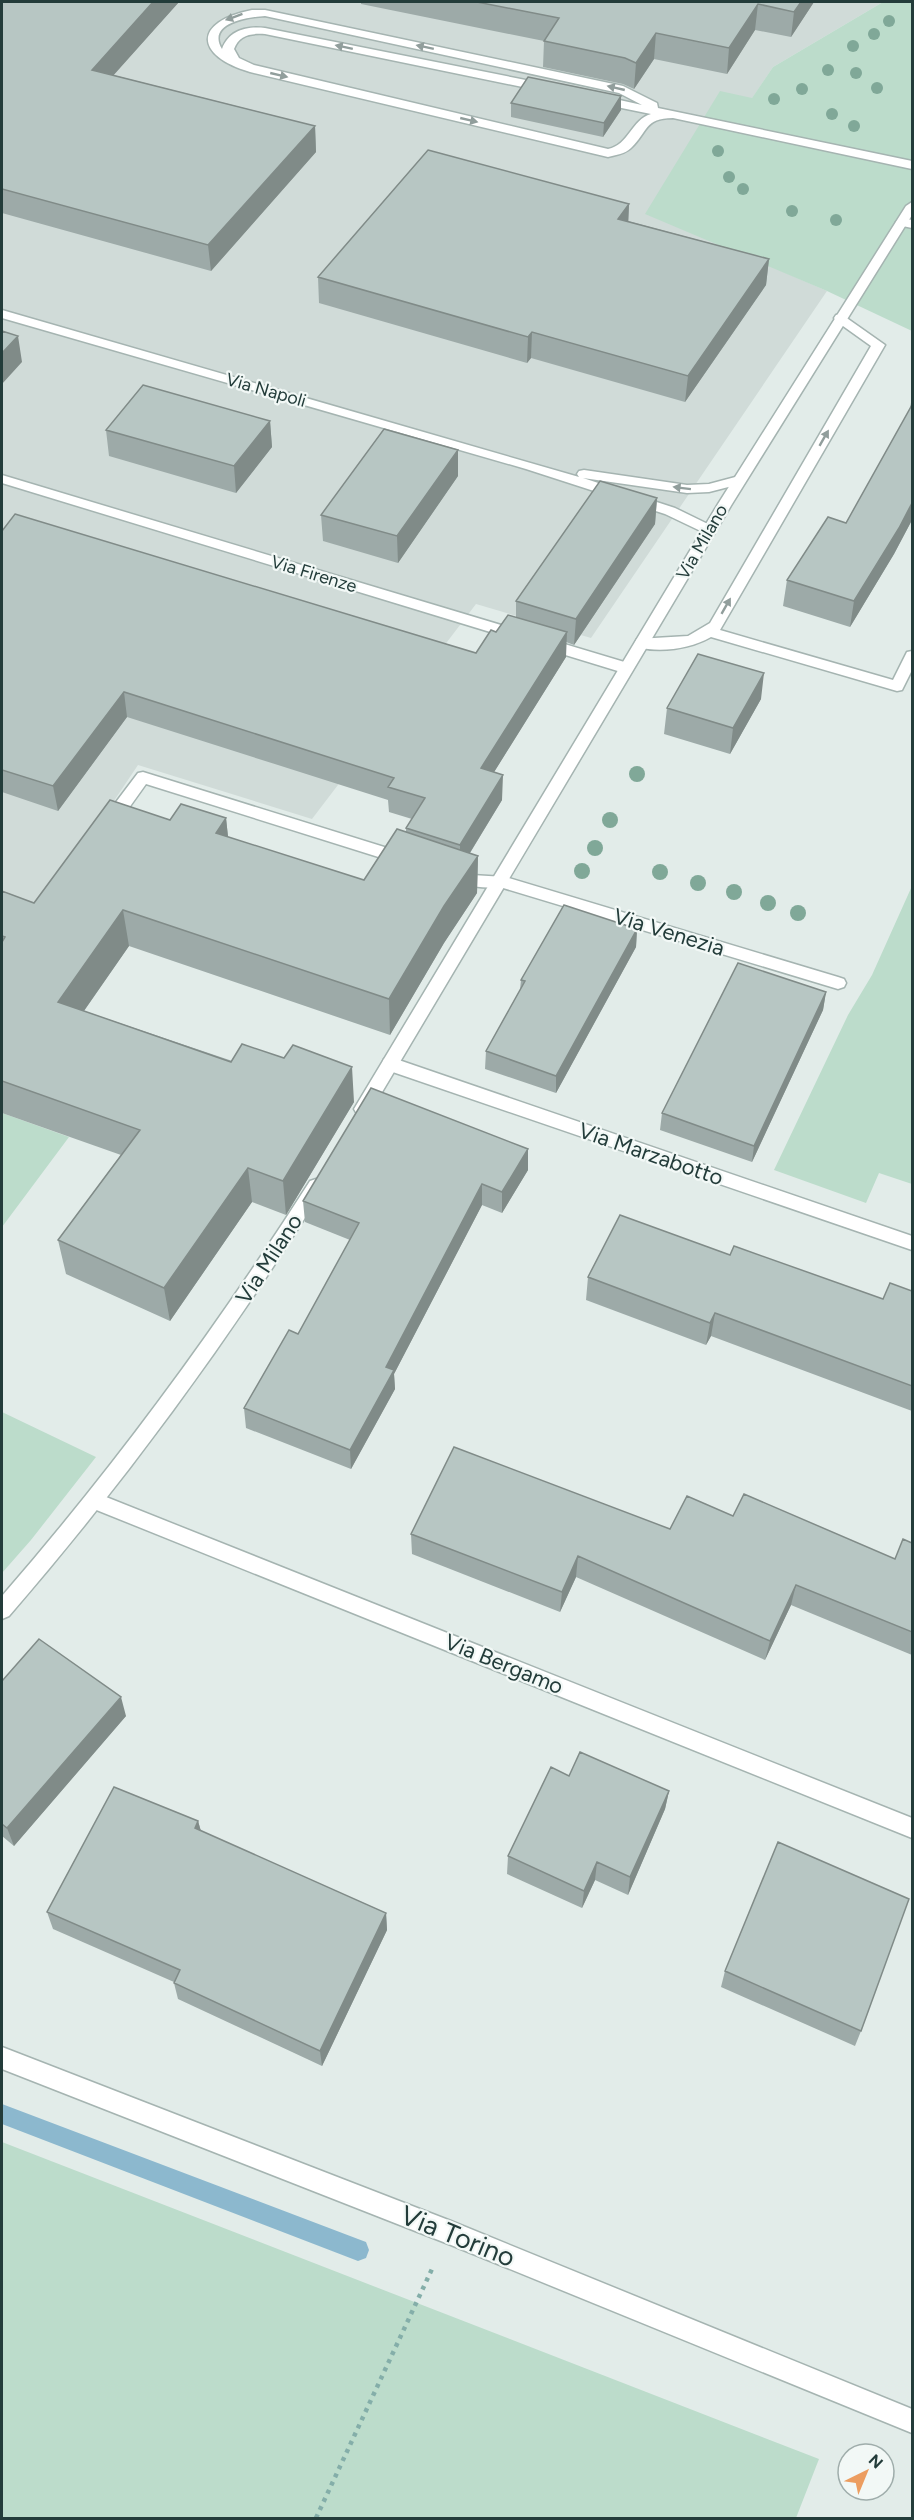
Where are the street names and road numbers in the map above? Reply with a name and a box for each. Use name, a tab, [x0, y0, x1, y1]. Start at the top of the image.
street label: Via Napoli	[223, 368, 309, 412]
street label: Via Milano	[672, 500, 732, 584]
street label: Via Firenze	[268, 550, 360, 598]
street label: Via Venezia	[610, 902, 728, 962]
street label: Via Marzabotto	[575, 1117, 727, 1191]
street label: Via Milano	[230, 1209, 308, 1309]
street label: Via Bergamo	[441, 1628, 567, 1700]
street label: Via Torino	[396, 2198, 520, 2274]

